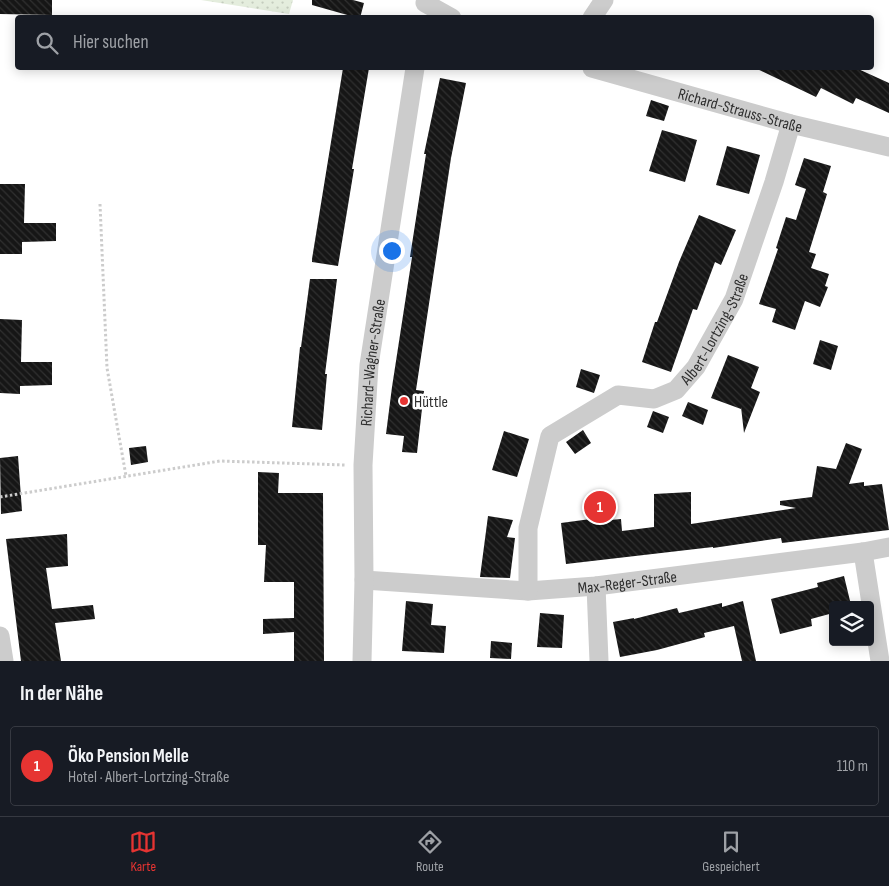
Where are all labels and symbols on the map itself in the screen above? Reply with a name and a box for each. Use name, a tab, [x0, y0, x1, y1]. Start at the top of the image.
street label: Richard-Strauss-Straße	[676, 85, 804, 137]
your location	[379, 238, 405, 264]
street label: Albert-Lortzing-Straße	[676, 271, 753, 390]
street label: Richard-Wagner-Straße	[357, 298, 390, 427]
place label: Hüttle	[414, 393, 448, 412]
marker: Hüttle	[398, 395, 410, 407]
pin: 1	[584, 488, 616, 526]
street label: Max-Reger-Straße	[577, 568, 678, 598]

